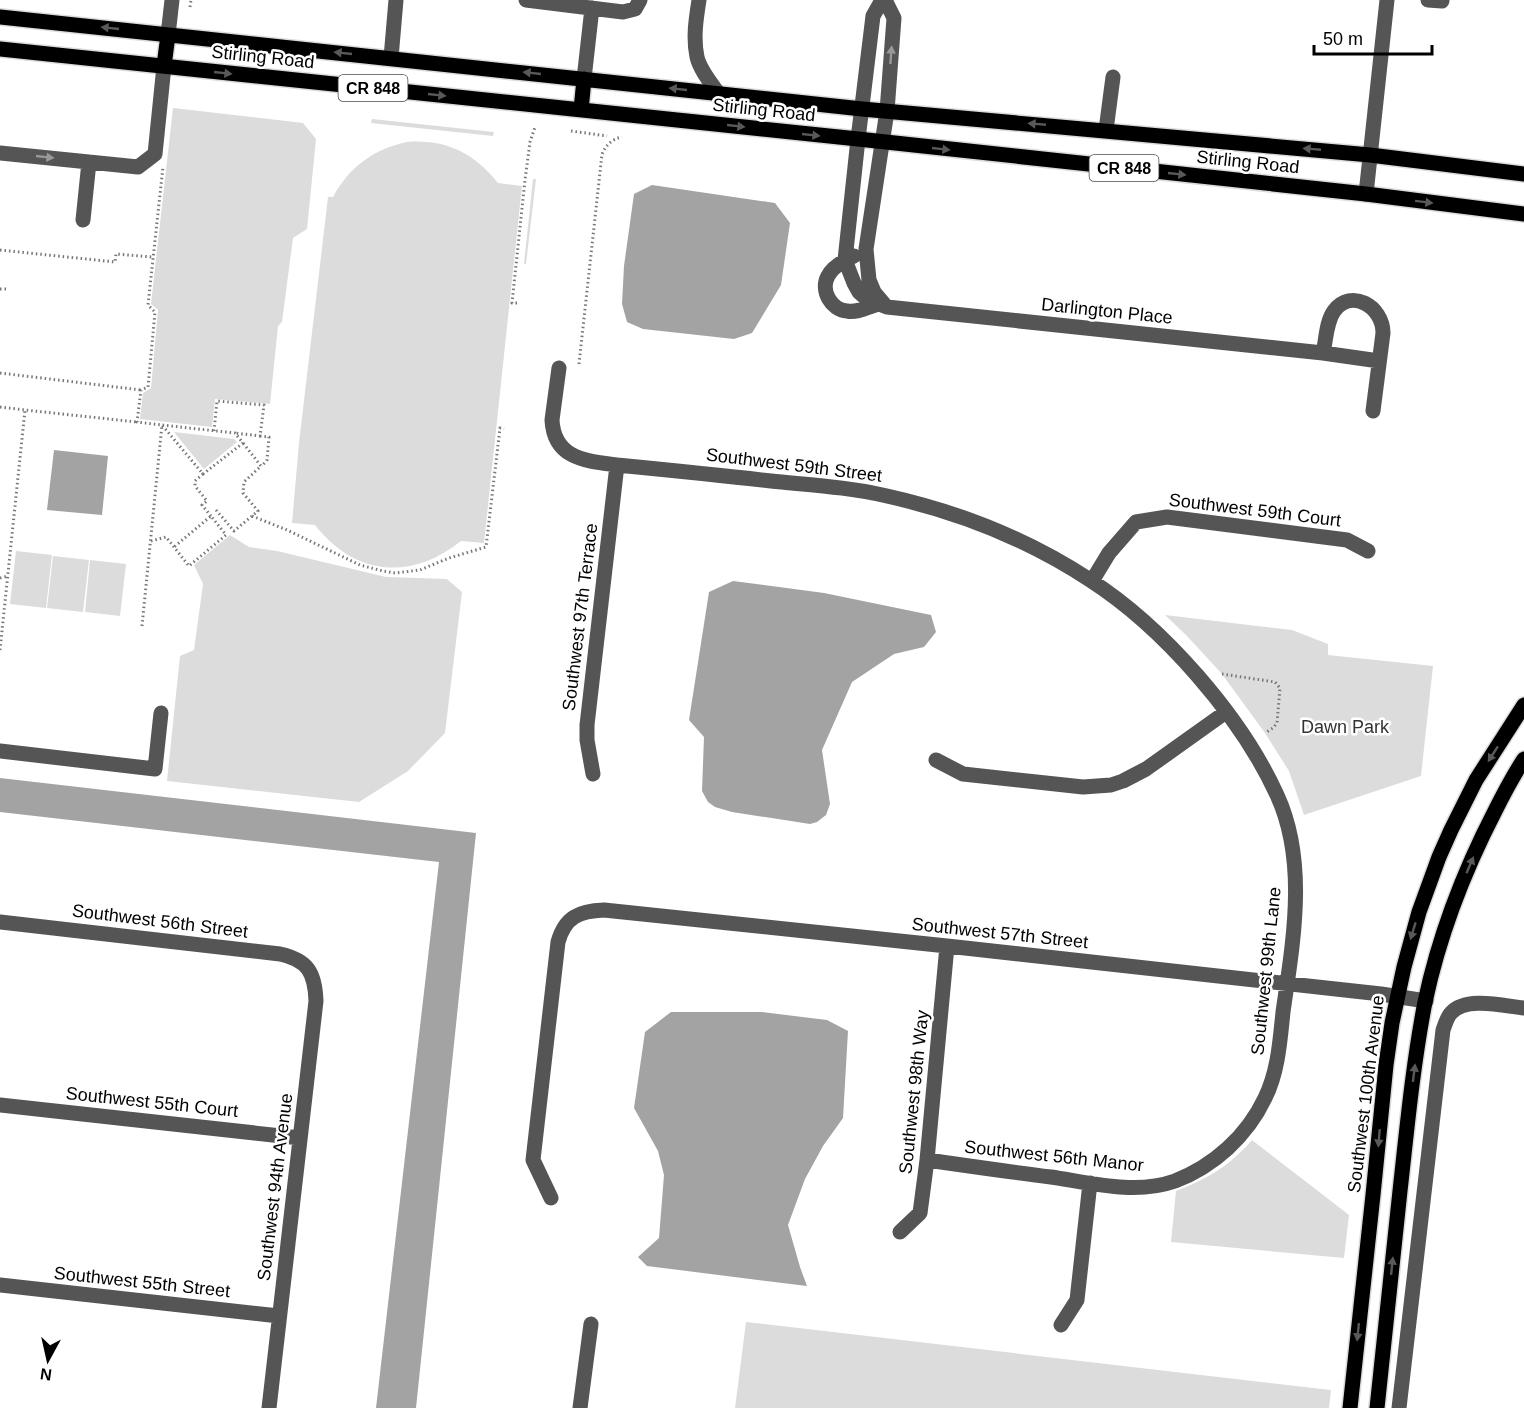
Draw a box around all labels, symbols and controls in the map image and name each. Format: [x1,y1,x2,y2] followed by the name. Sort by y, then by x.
[1314,18,1432,56] scale bar
[100,23,119,33] one-way arrow
[1323,29,1363,49] text: 50 m
[211,42,315,72] street label: Stirling Road
[886,45,896,64] one-way arrow
[333,48,352,58] one-way arrow
[213,68,232,77] one-way arrow
[523,68,542,78] one-way arrow
[338,75,407,101] road number: CR 848
[669,85,688,94] one-way arrow
[428,90,447,100] one-way arrow
[712,95,816,125] street label: Stirling Road
[1028,119,1047,129] one-way arrow
[727,122,746,131] one-way arrow
[802,130,821,139] one-way arrow
[932,144,951,153] one-way arrow
[1302,144,1321,154] one-way arrow
[1196,147,1300,177] street label: Stirling Road
[35,152,54,162] one-way arrow
[1090,155,1158,181] road number: CR 848
[1167,169,1186,179] one-way arrow
[1414,197,1433,206] one-way arrow
[1040,294,1174,328] street label: Darlington Place
[705,444,883,486] street label: Southwest 59th Street
[1168,490,1342,530] street label: Southwest 59th Court
[559,522,601,712] street label: Southwest 97th Terrace
[1301,717,1390,737] park label: Dawn Park
[1487,746,1498,762] one-way arrow
[1465,856,1475,874] one-way arrow
[1247,886,1285,1056] street label: Southwest 99th Lane
[71,900,249,942] street label: Southwest 56th Street
[911,914,1089,952] street label: Southwest 57th Street
[1408,922,1417,940] one-way arrow
[1344,994,1388,1194] street label: Southwest 100th Avenue
[895,1009,933,1175] street label: Southwest 98th Way
[1409,1063,1419,1082] one-way arrow
[65,1083,239,1121] street label: Southwest 55th Court
[254,1092,296,1282] street label: Southwest 94th Avenue
[1374,1128,1384,1147] one-way arrow
[963,1137,1145,1175] street label: Southwest 56th Manor
[1387,1257,1397,1276] one-way arrow
[53,1263,231,1301] street label: Southwest 55th Street
[1354,1322,1363,1341] one-way arrow
[18,1330,78,1390] north arrow
[39,1365,53,1384] text: N

